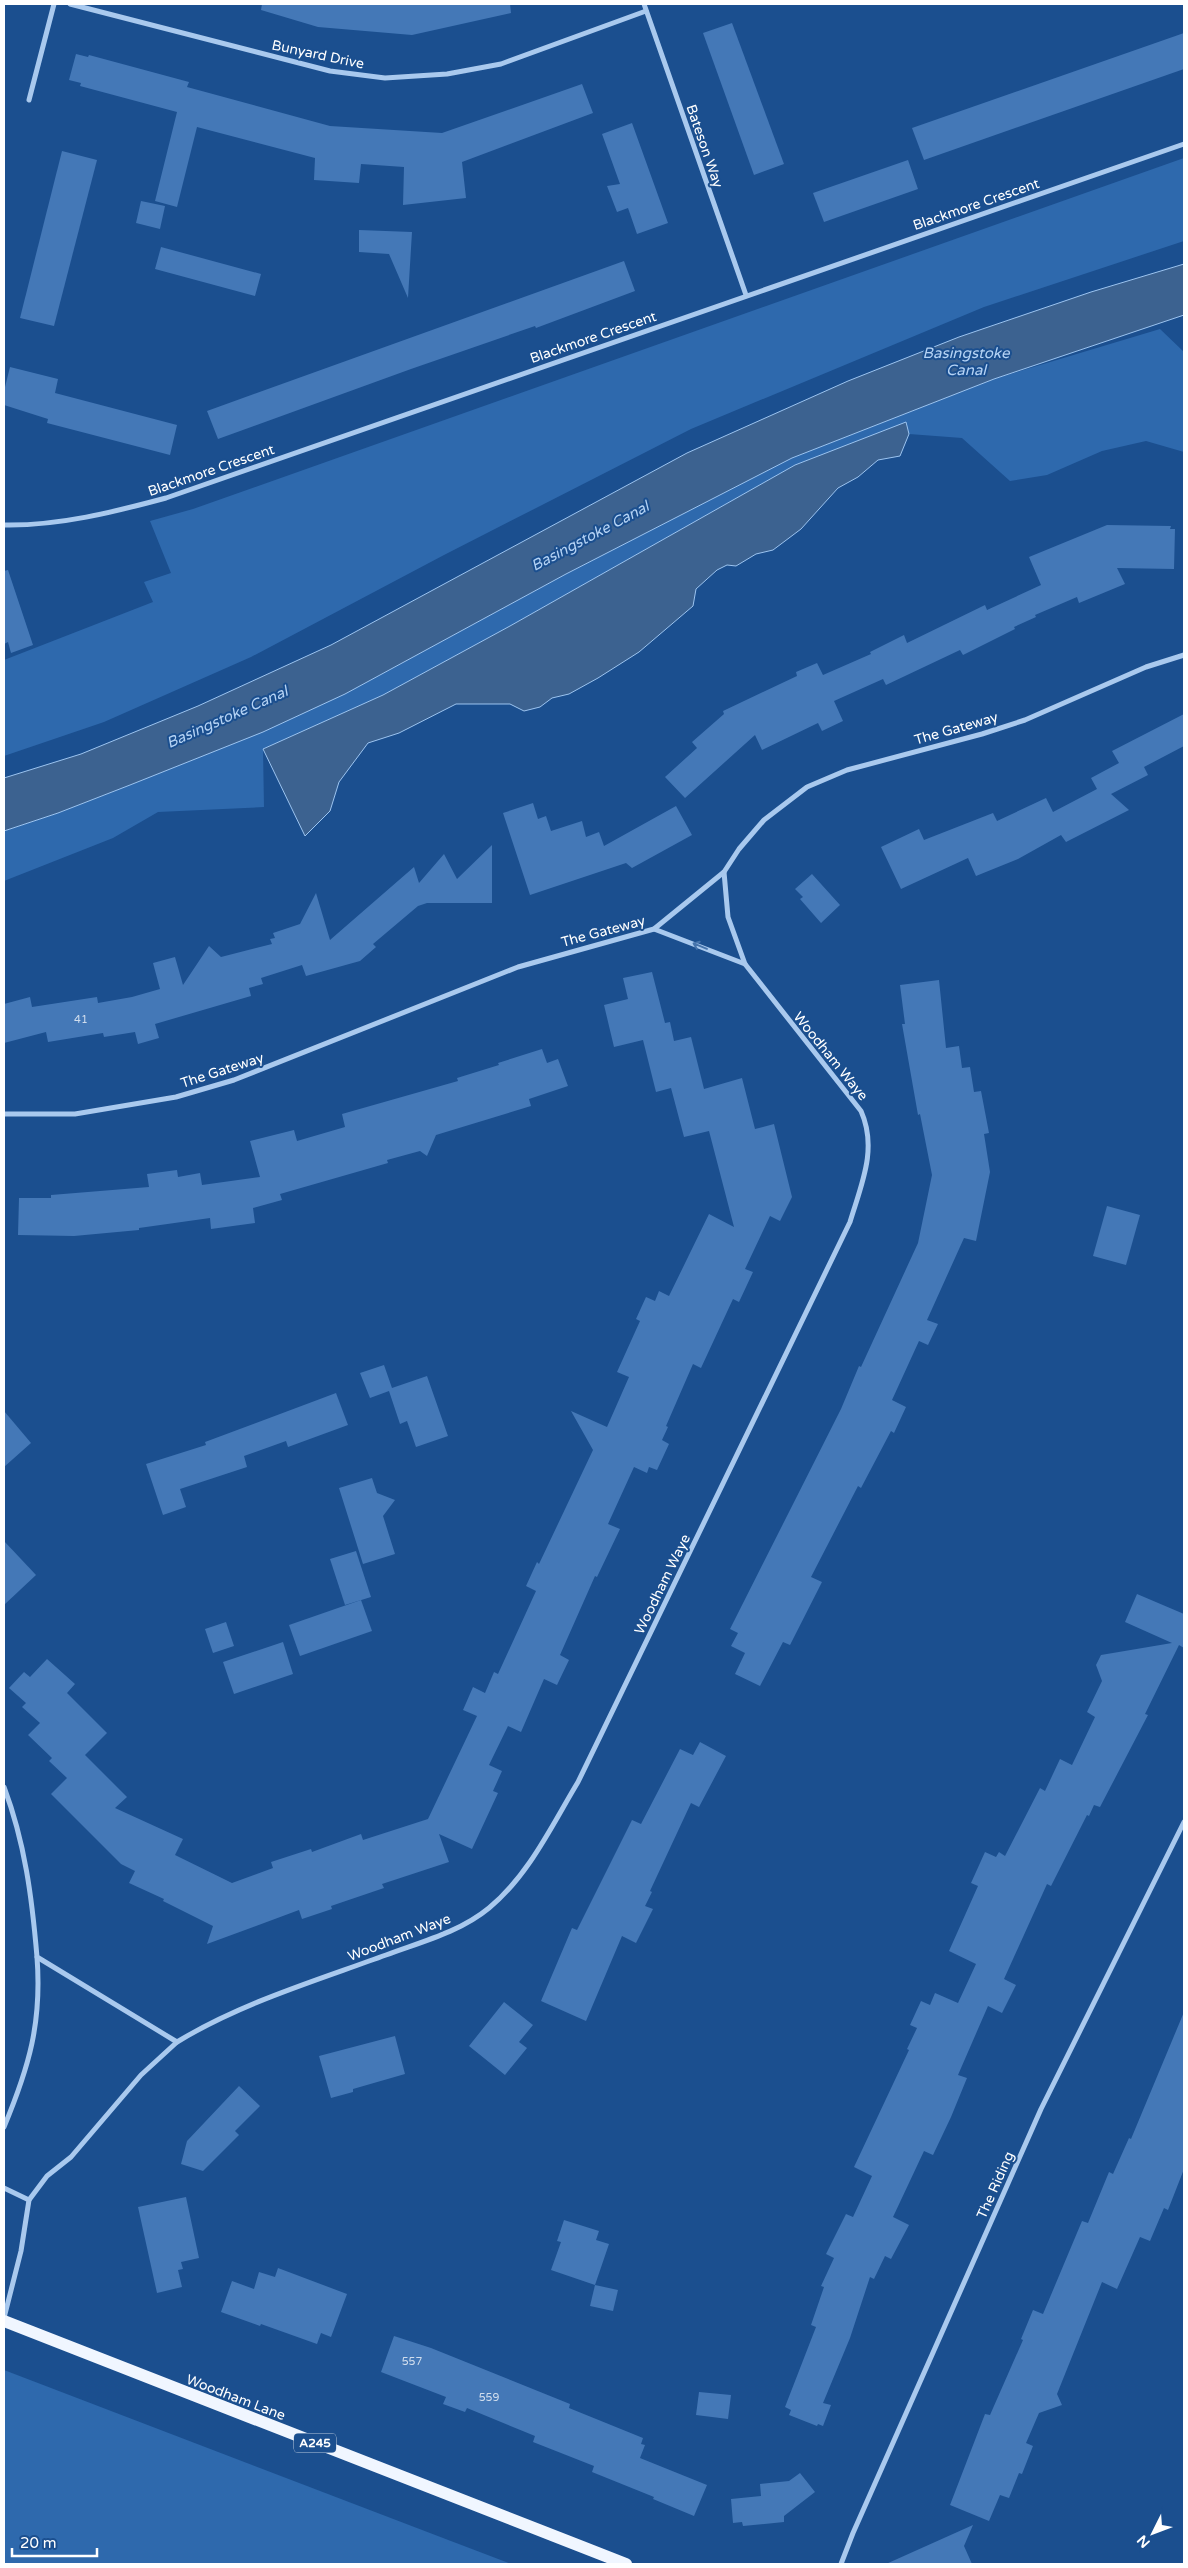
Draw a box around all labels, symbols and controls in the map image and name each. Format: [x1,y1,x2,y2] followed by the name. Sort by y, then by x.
[270,36,366,73] street label: Bunyard Drive
[682,102,727,190] street label: Bateson Way
[911,175,1042,234] street label: Blackmore Crescent
[528,308,659,367] street label: Blackmore Crescent
[923,344,1011,379] water label: Basingstoke Canal
[146,441,277,500] street label: Blackmore Crescent
[528,496,654,575] water label: Basingstoke Canal
[164,681,292,752] water label: Basingstoke Canal
[912,708,1000,749] street label: The Gateway
[559,912,647,951] street label: The Gateway
[693,941,708,950] one-way arrow
[790,1009,872,1104] street label: Woodham Waye
[74,1013,88,1026] house number: 41
[179,1049,266,1092] street label: The Gateway
[631,1531,694,1637] street label: Woodham Waye
[345,1910,453,1965] street label: Woodham Waye
[973,2149,1018,2221] street label: The Riding
[402,2355,422,2368] house number: 557
[184,2371,288,2424] street label: Woodham Lane
[479,2391,499,2404] house number: 559
[294,2434,336,2452] road number: A245
[1128,2508,1178,2558] north arrow
[12,2526,98,2558] scale bar
[1134,2531,1154,2551] text: N
[20,2534,57,2552] text: 20 m

